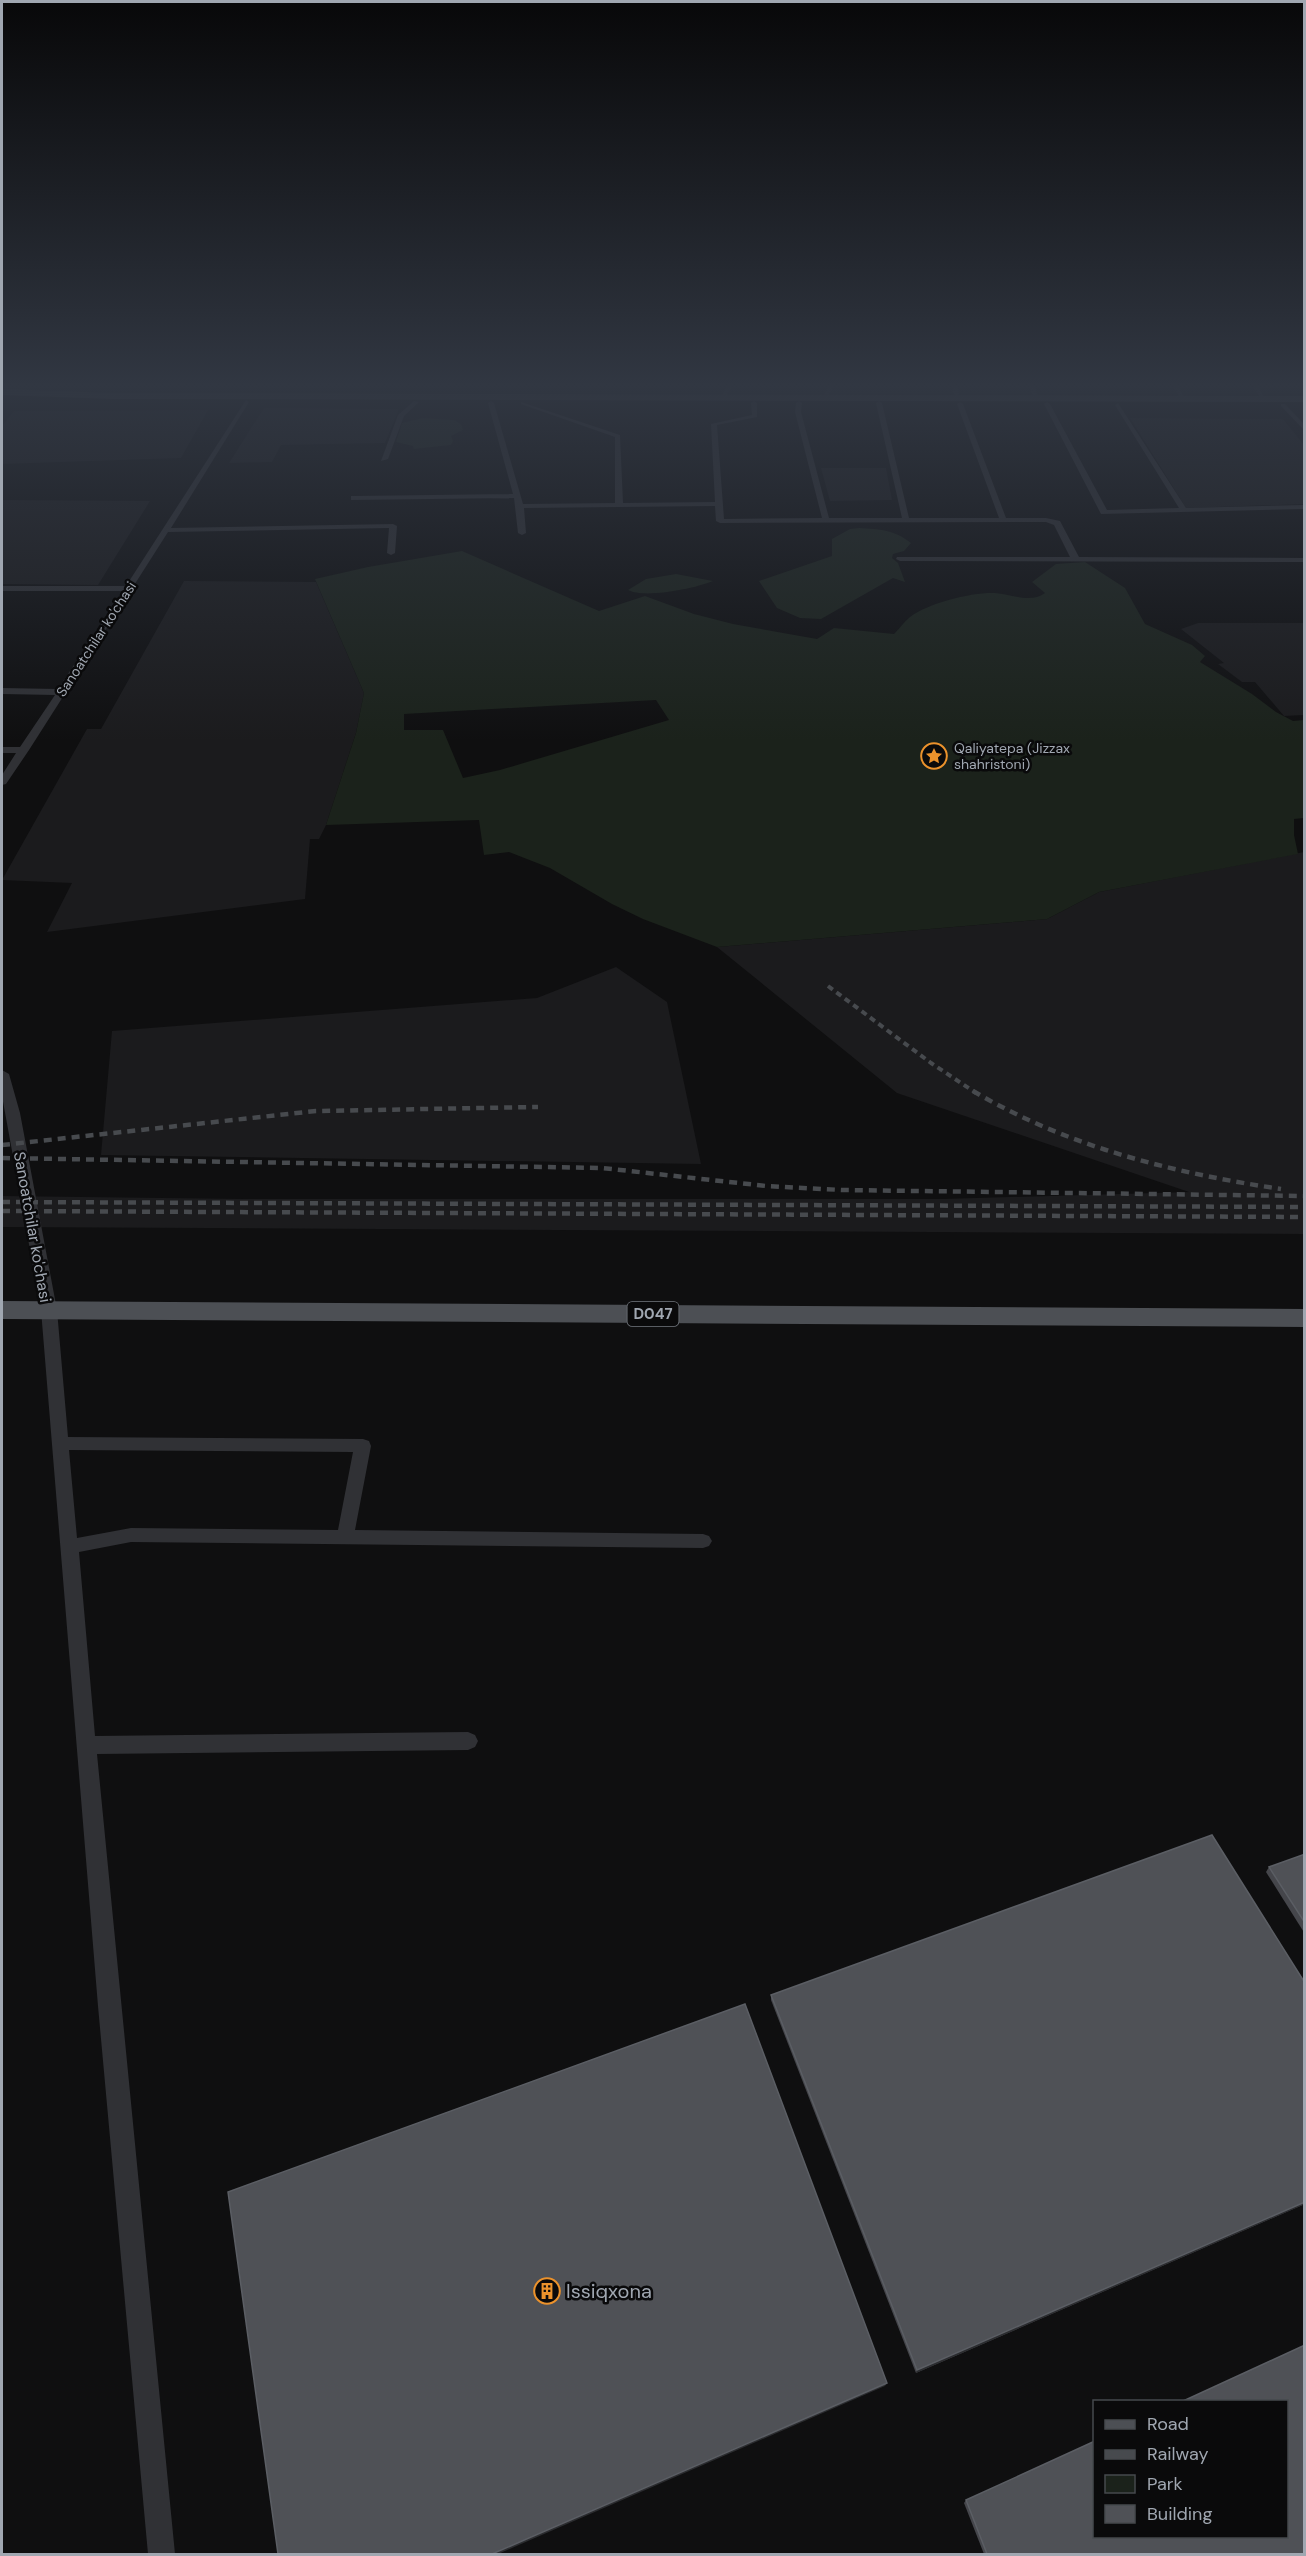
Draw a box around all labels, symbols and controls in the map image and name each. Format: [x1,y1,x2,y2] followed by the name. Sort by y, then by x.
[52,578,140,700] street label: Sanoatchilar ko'chasi
[954,739,1070,773] place label: Qaliyatepa (Jizzax shahristoni)
[919,741,949,771] place icon: Qaliyatepa (Jizzax shahristoni)
[9,1150,56,1304] street label: Sanoatchilar ko'chasi
[628,1302,678,1326] road number: D047
[532,2276,562,2306] building icon: Issiqxona
[566,2278,652,2304] place label: Issiqxona
[1093,2400,1288,2538] legend
[1147,2412,1189,2436] text: Road
[1147,2442,1209,2466] text: Railway
[1147,2472,1183,2496] text: Park
[1147,2502,1212,2526] text: Building

